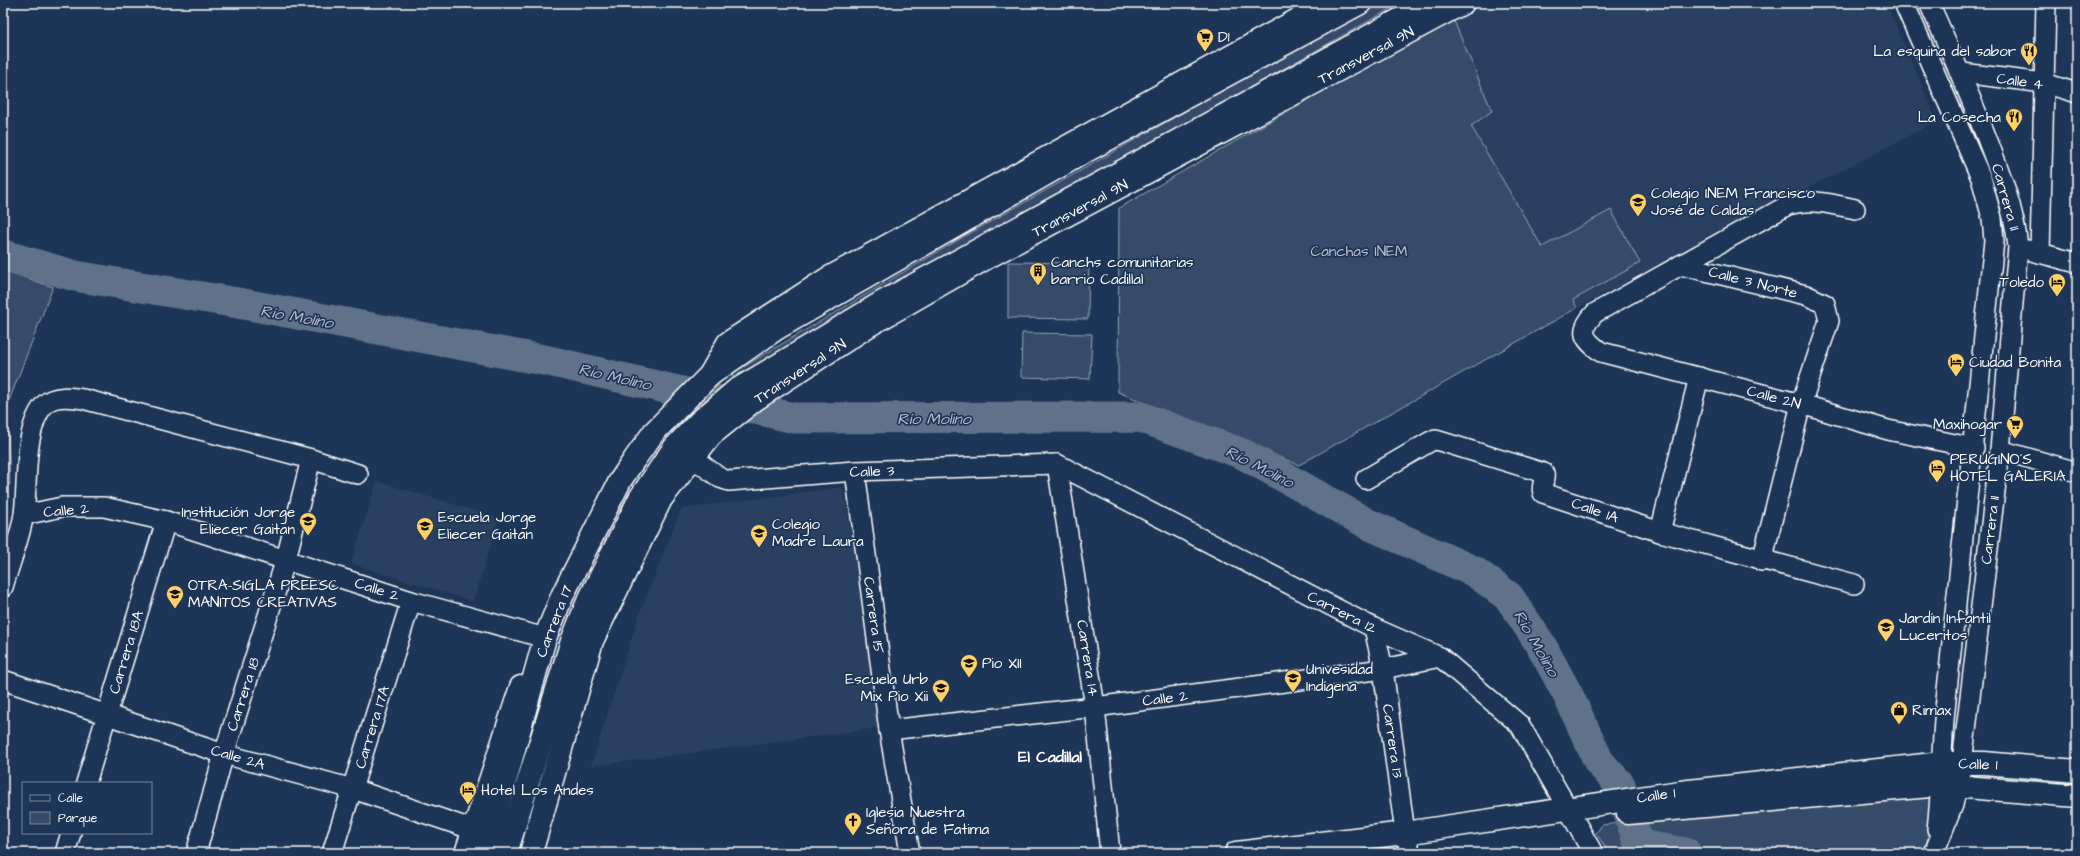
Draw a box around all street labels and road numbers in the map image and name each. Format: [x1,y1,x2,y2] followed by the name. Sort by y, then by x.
[1315,21,1418,90] street label: Transversal 9N
[1995,68,2045,95] street label: Calle 4
[1986,161,2025,233] street label: Carrera 11
[1029,174,1132,243] street label: Transversal 9N
[1706,261,1800,304] street label: Calle 3 Norte
[750,334,850,409] street label: Transversal 9N
[1745,380,1803,415] street label: Calle 2N
[849,460,895,483] street label: Calle 3
[1568,493,1622,528] street label: Calle 1A
[1976,495,2005,565] street label: Carrera 11
[42,498,90,523] street label: Calle 2
[352,572,402,607] street label: Calle 2
[858,575,889,655] street label: Carrera 15
[531,582,578,660] street label: Carrera 17
[1303,586,1380,639] street label: Carrera 12
[104,608,149,696] street label: Carrera 18A
[1071,618,1104,698] street label: Carrera 14
[222,654,265,734] street label: Carrera 18
[350,683,395,771] street label: Carrera 17A
[1141,685,1189,712] street label: Calle 2
[1377,703,1408,780] street label: Carrera 13
[208,740,268,775] street label: Calle 2A
[1958,753,1998,776] street label: Calle 1
[1635,782,1677,809] street label: Calle 1

